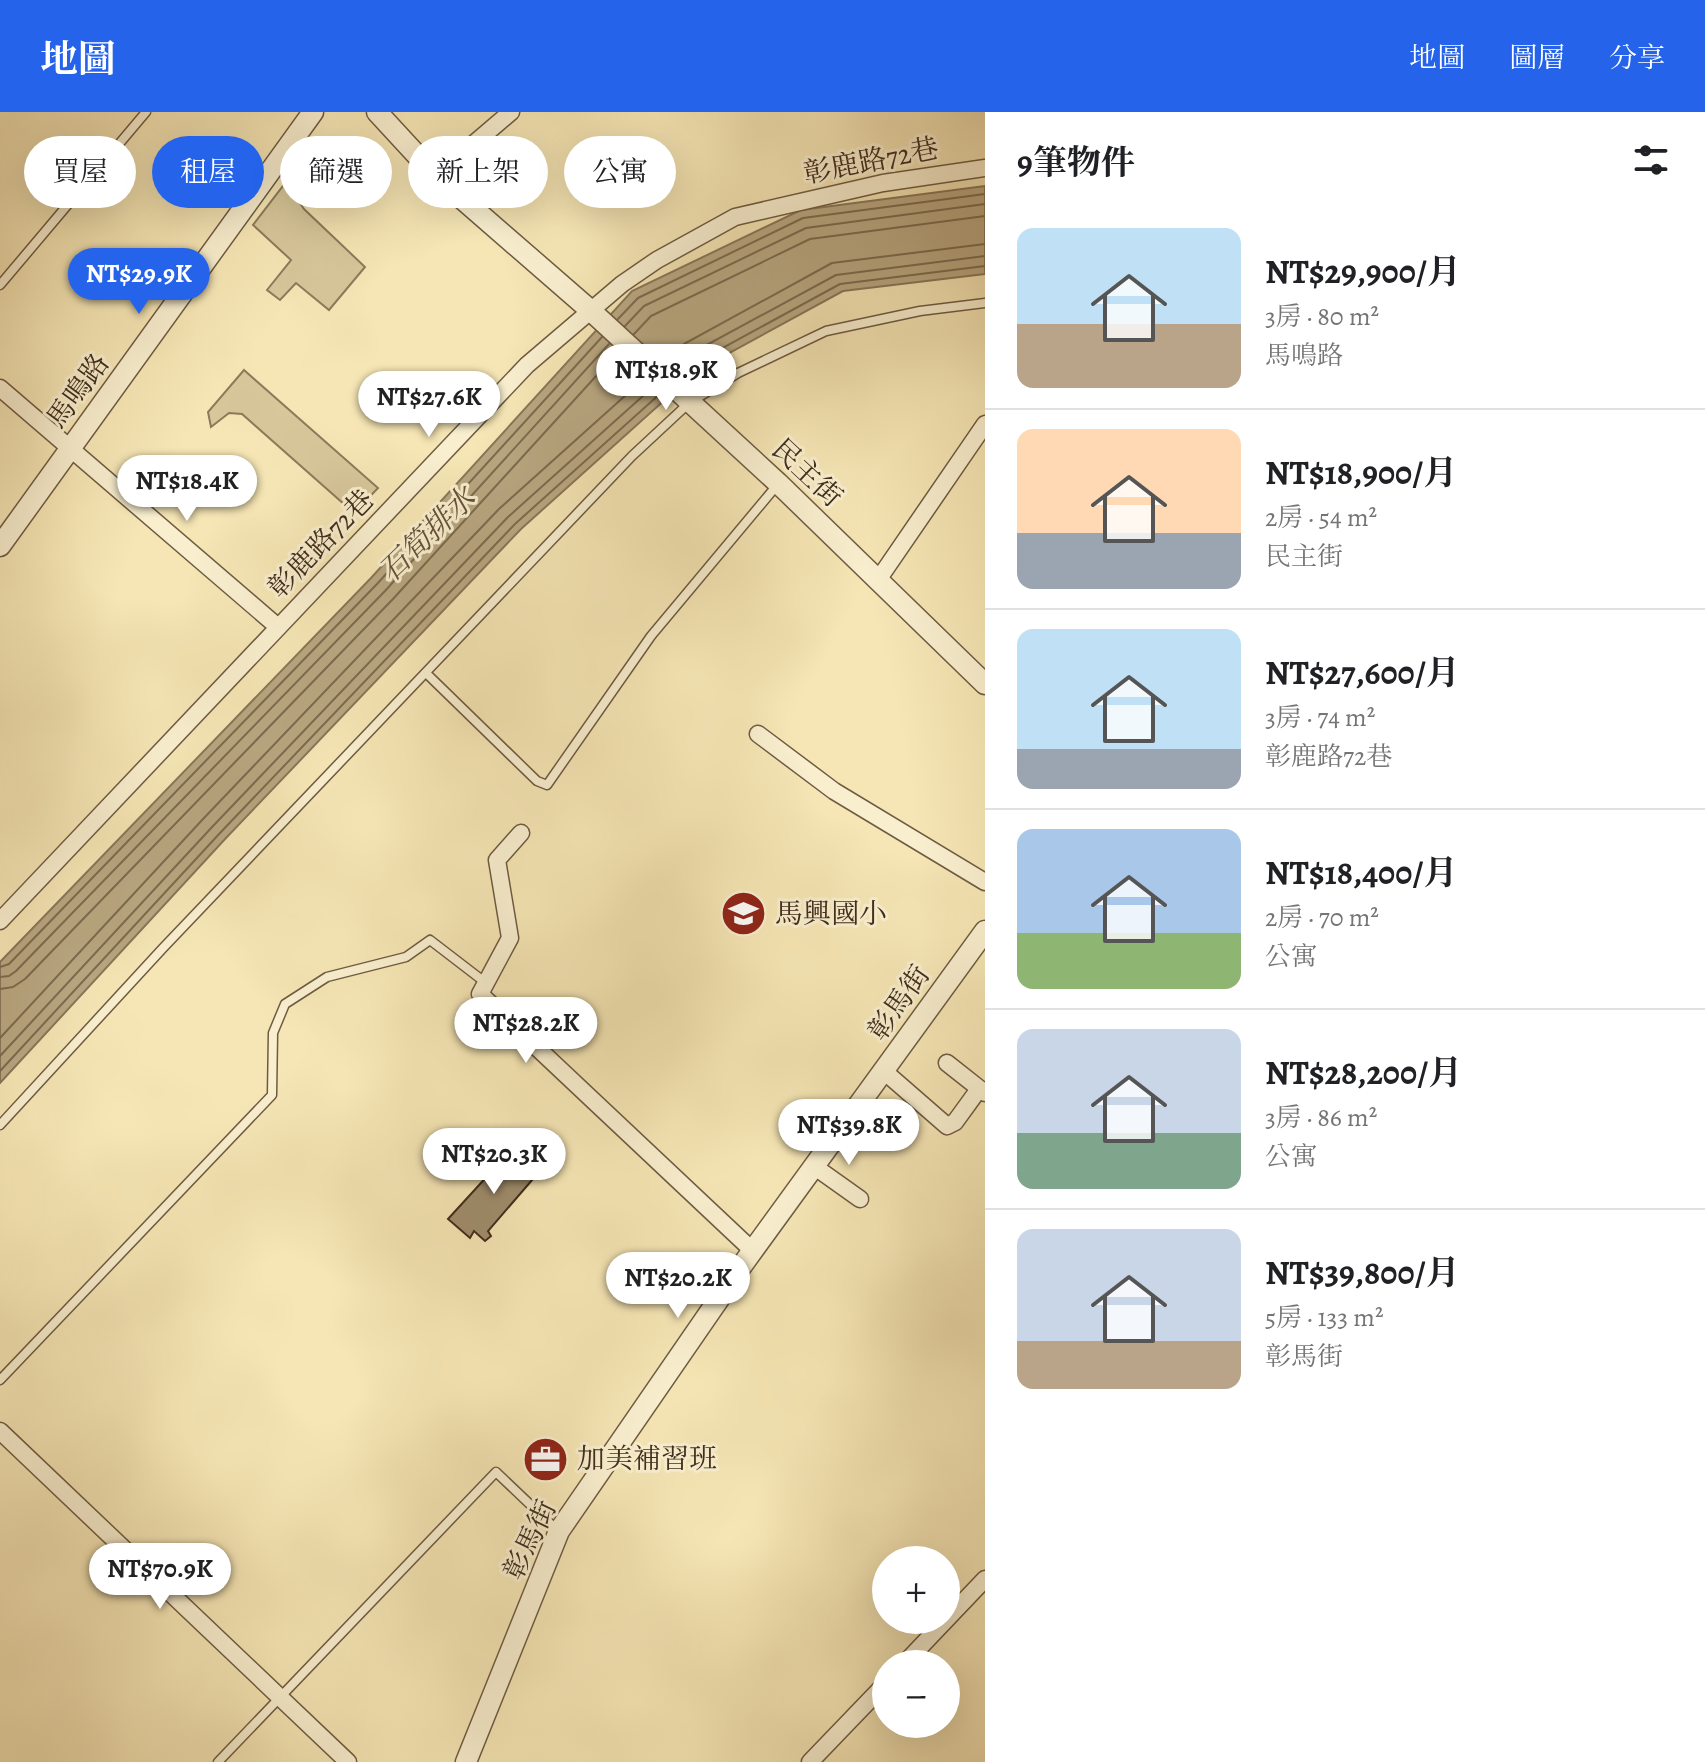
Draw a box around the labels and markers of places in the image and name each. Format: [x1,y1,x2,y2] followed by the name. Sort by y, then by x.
[56,248,222,316] pin: NT$29.9K
[583,344,749,412] pin: NT$18.9K
[346,371,512,439] pin: NT$27.6K
[104,455,270,523] pin: NT$18.4K
[720,890,768,938] school or university icon: 馬興國小
[775,895,887,933] place label: 馬興國小
[443,997,609,1065] pin: NT$28.2K
[766,1099,932,1167] pin: NT$39.8K
[411,1128,577,1196] pin: NT$20.3K
[595,1252,761,1320] pin: NT$20.2K
[522,1435,570,1483] office icon: 加美補習班
[577,1440,717,1478] place label: 加美補習班
[77,1543,243,1611] pin: NT$70.9K

